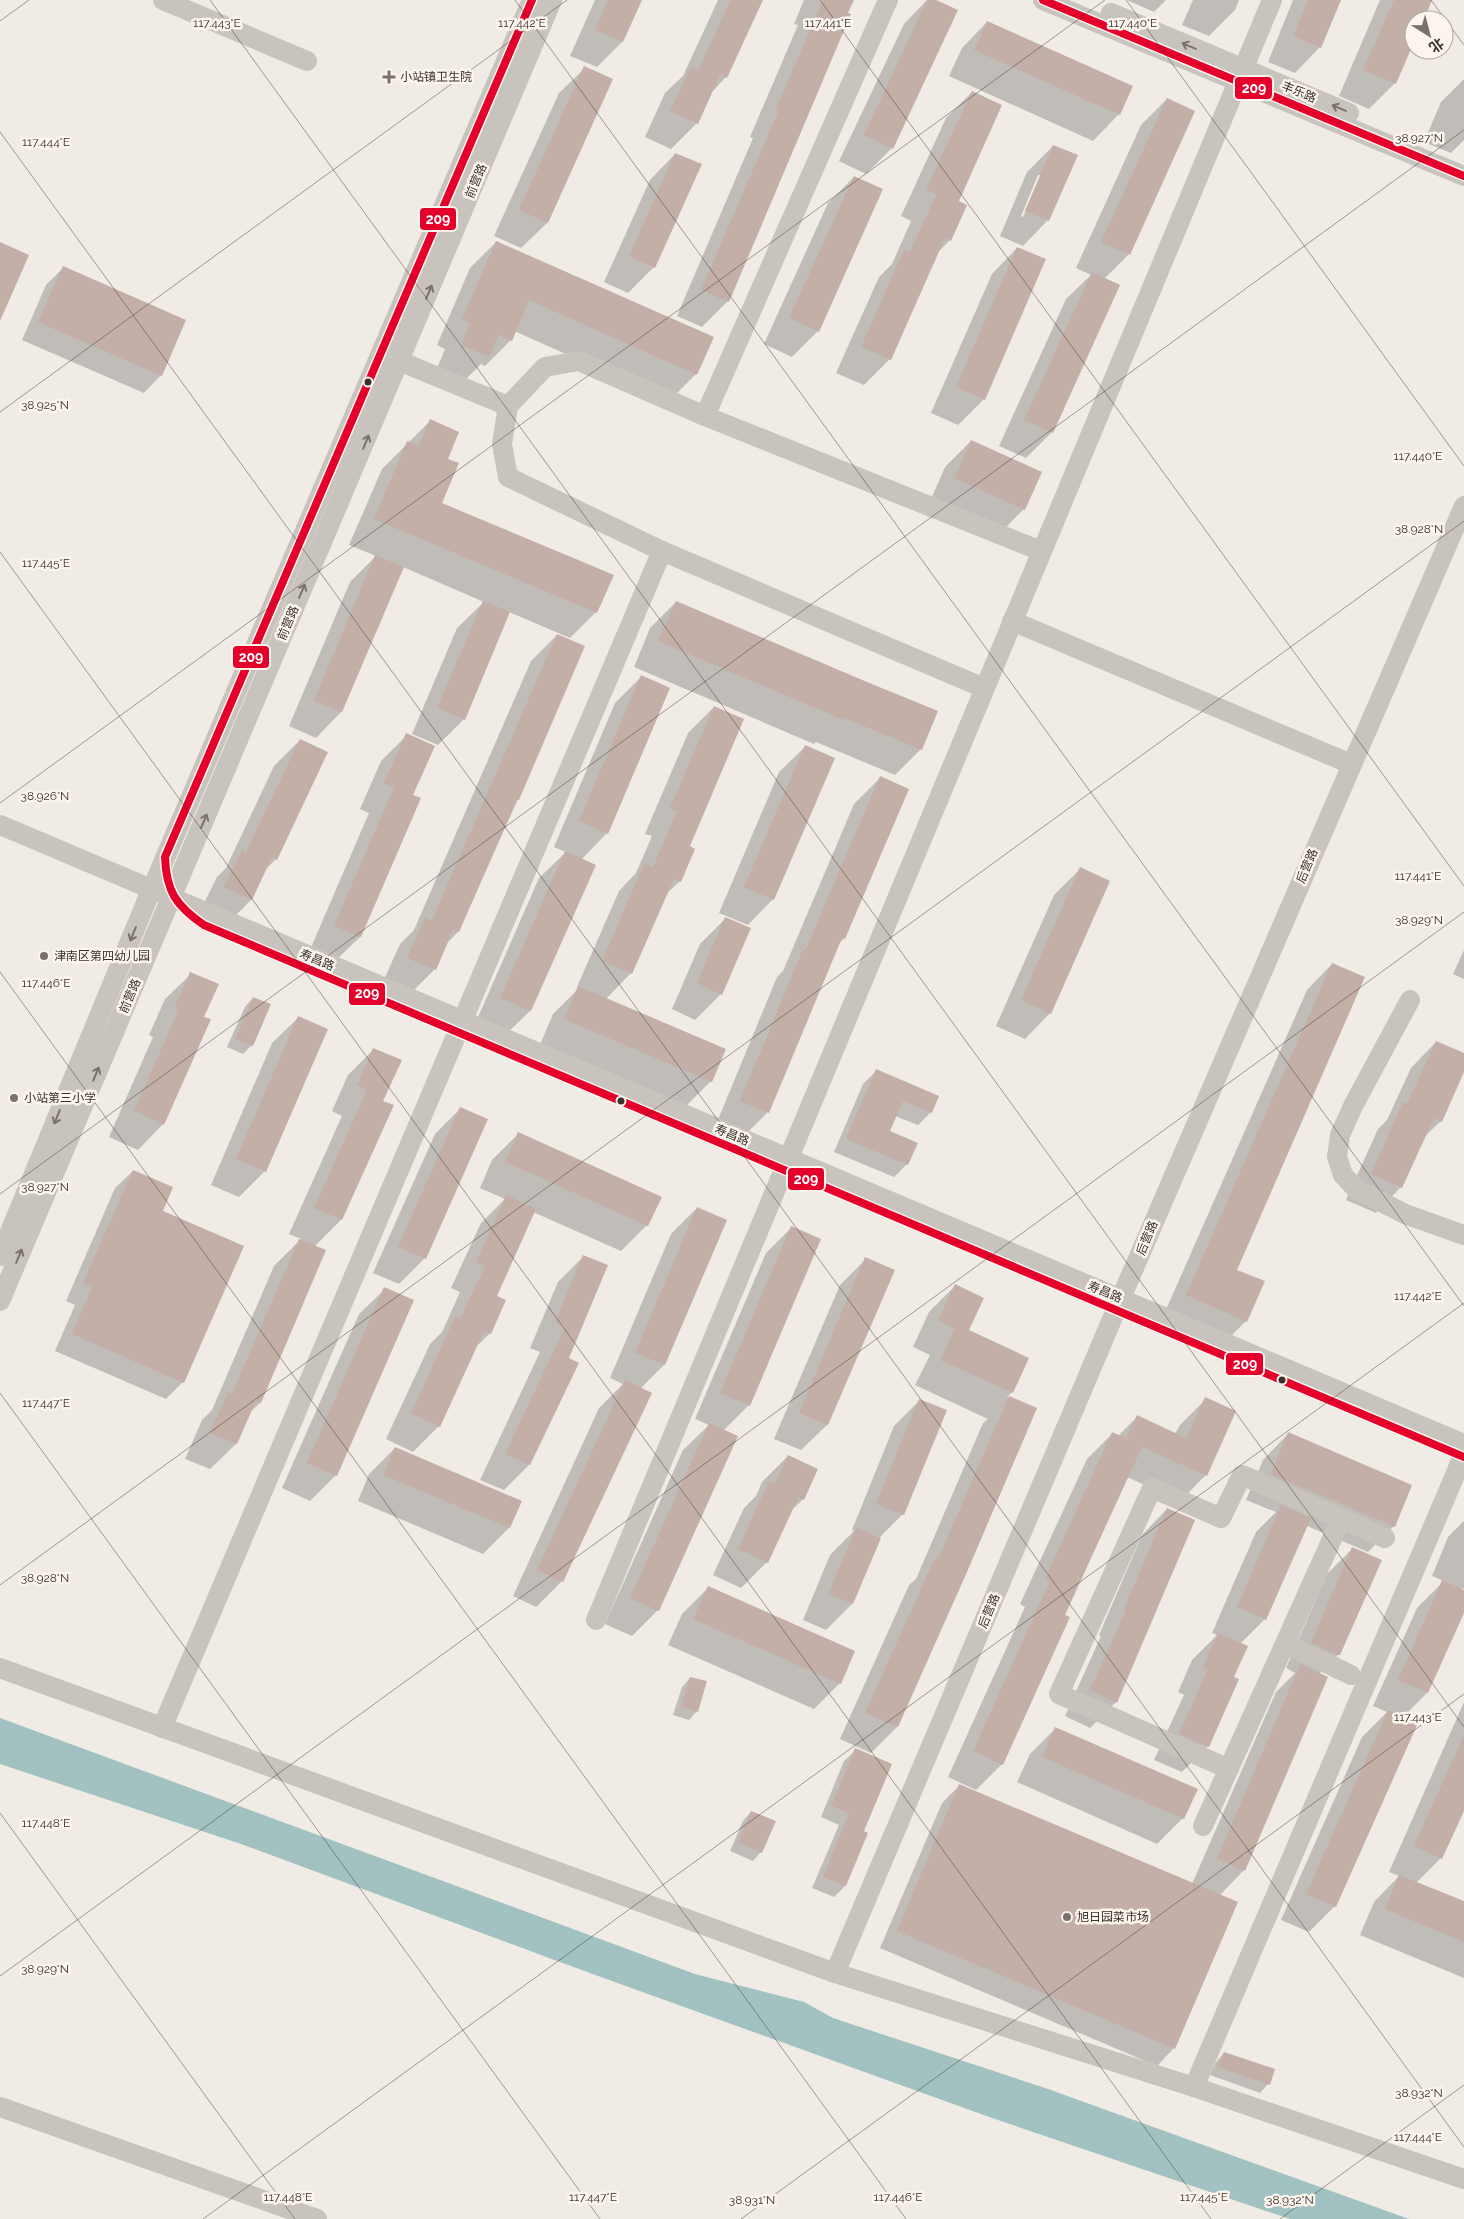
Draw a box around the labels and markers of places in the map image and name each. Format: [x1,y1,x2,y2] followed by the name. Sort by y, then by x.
[382,70,396,84] marker: 小站镇卫生院
[400,70,472,84] place label: 小站镇卫生院
[363,377,373,387] unlabelled marker
[54,949,150,963] place label: 津南区第四幼儿园
[38,950,50,962] marker: 津南区第四幼儿园
[24,1091,96,1105] place label: 小站第三小学
[8,1092,20,1104] marker: 小站第三小学
[616,1096,626,1106] unlabelled marker
[1277,1375,1287,1385] unlabelled marker
[1077,1910,1149,1924] place label: 旭日园菜市场
[1061,1911,1073,1923] marker: 旭日园菜市场

